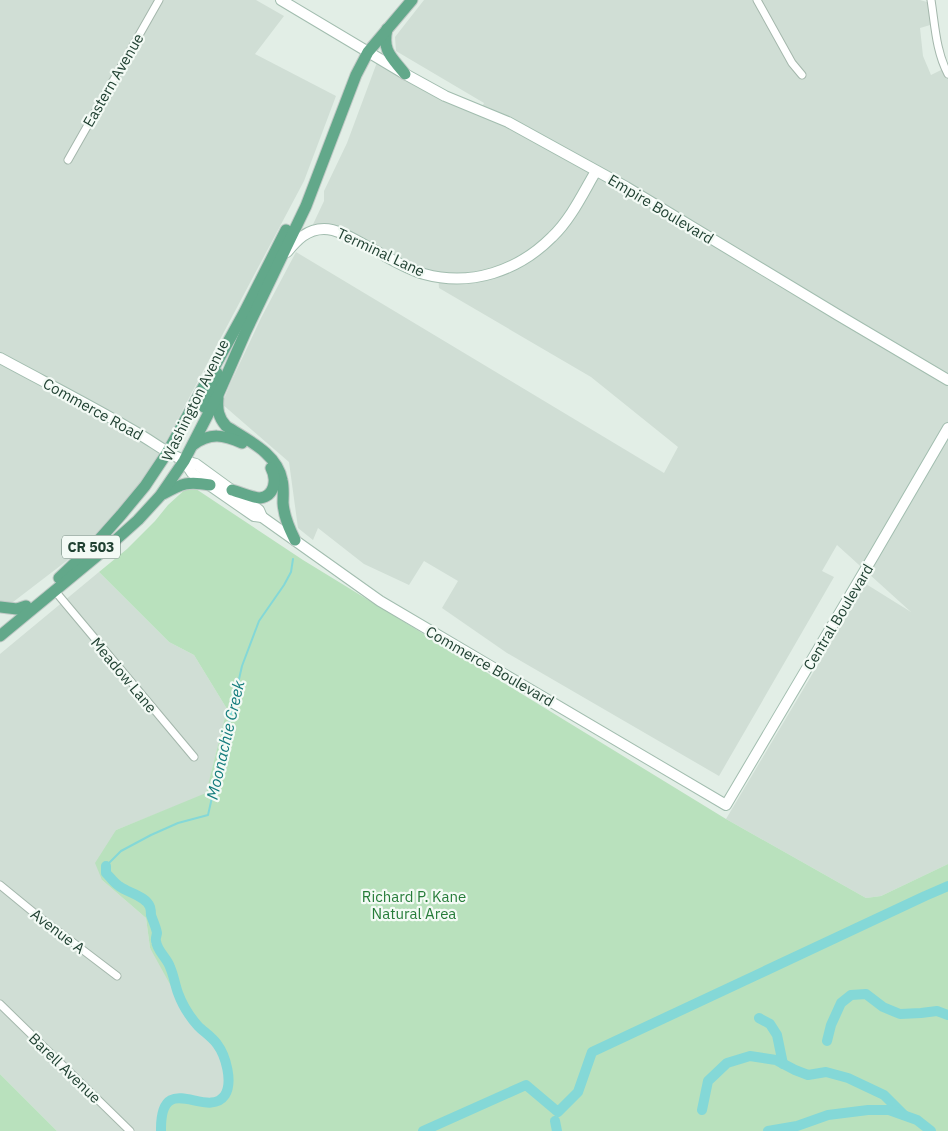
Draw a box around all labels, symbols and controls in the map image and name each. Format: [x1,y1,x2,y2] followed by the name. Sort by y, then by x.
[79,30,147,130] street label: Eastern Avenue
[605,170,717,248] street label: Empire Boulevard
[334,223,428,281] street label: Terminal Lane
[157,336,233,464] street label: Washington Avenue
[40,374,146,444] street label: Commerce Road
[62,536,120,558] road number: CR 503
[799,560,877,674] street label: Central Boulevard
[422,621,558,711] street label: Commerce Boulevard
[87,633,161,717] street label: Meadow Lane
[202,678,249,801] water label: Moonachie Creek
[362,887,466,923] park label: Richard P. Kane Natural Area
[27,904,89,958] street label: Avenue A
[25,1029,105,1107] street label: Barell Avenue

